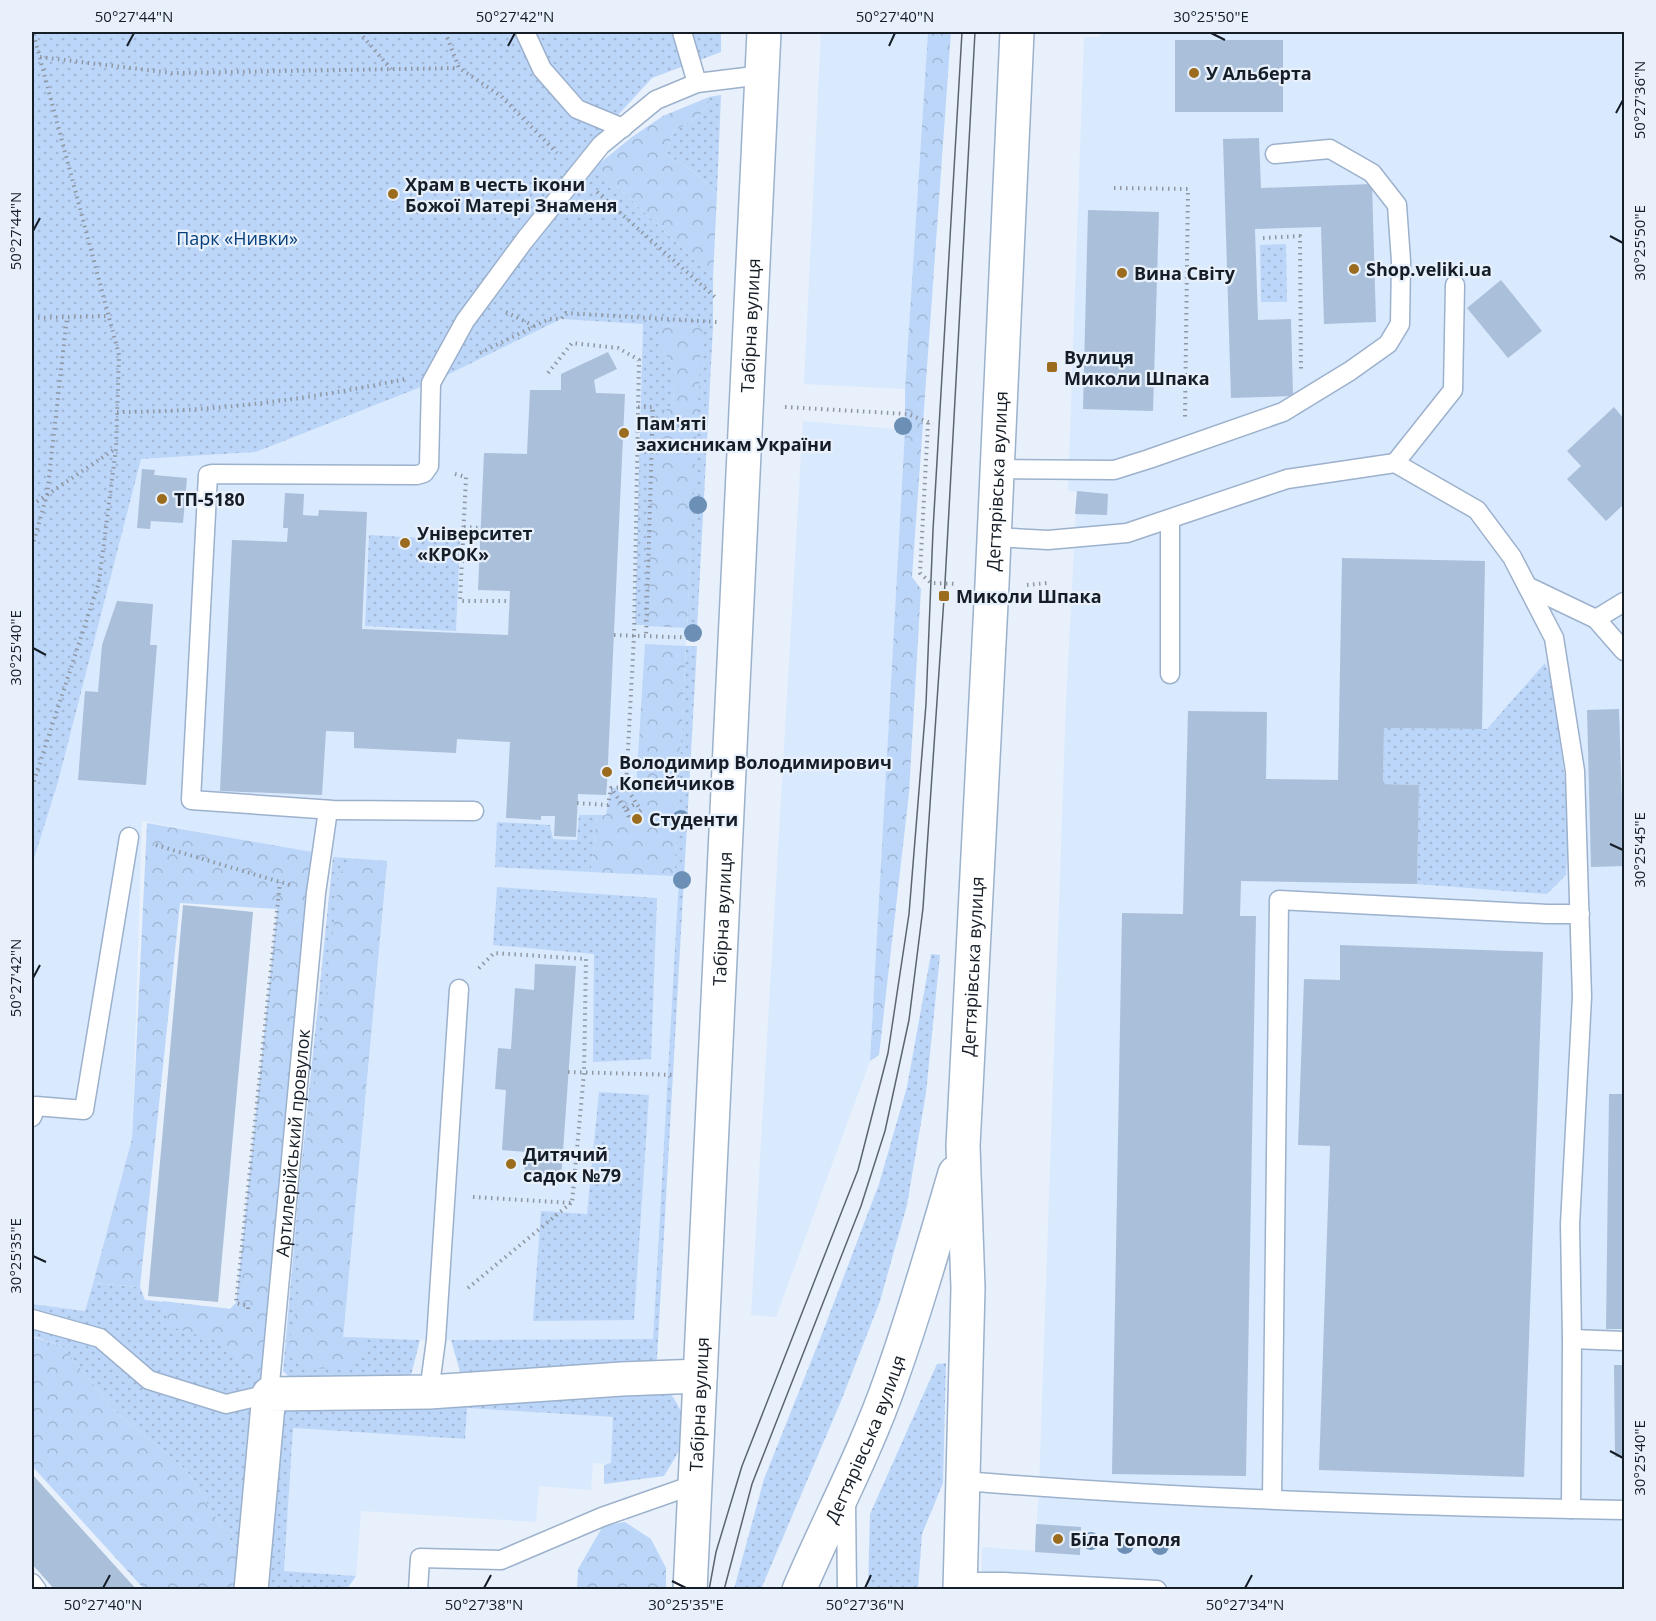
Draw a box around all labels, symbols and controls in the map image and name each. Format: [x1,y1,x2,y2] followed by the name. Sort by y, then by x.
[95,6,173,26] text: 50°27'44"N
[476,6,554,26] text: 50°27'42"N
[856,6,934,26] text: 50°27'40"N
[1173,6,1249,26] text: 30°25'50"E
[1206,61,1312,85] place label: У Альберта
[1629,61,1649,139] text: 50°27'36"N
[1187,66,1201,80] marker: У Альберта
[405,172,618,217] place label: Храм в честь ікони Божої Матері Знаменя
[386,187,400,201] marker: Храм в честь ікони Божої Матері Знаменя
[5,192,25,270] text: 50°27'44"N
[1629,205,1649,281] text: 30°25'50"E
[176,226,298,250] park label: Парк «Нивки»
[1366,257,1492,281] place label: Shop.veliki.ua
[735,258,765,393] street label: Табірна вулиця
[1134,261,1236,285] place label: Вина Світу
[1347,262,1361,276] marker: Shop.veliki.ua
[1115,266,1129,280] marker: Вина Світу
[1064,345,1210,390] place label: Вулиця Миколи Шпака
[1045,360,1059,374] marker: Вулиця Миколи Шпака
[981,390,1013,572] street label: Дегтярівська вулиця
[636,411,832,456] place label: Пам'яті захисникам України
[617,426,631,440] marker: Пам'яті захисникам України
[174,487,245,511] place label: ТП-5180
[155,492,169,506] marker: ТП-5180
[417,521,533,566] place label: Університет «КРОК»
[398,536,412,550] marker: Університет «КРОК»
[956,584,1102,608] place label: Миколи Шпака
[937,589,951,603] marker: Миколи Шпака
[5,610,25,686] text: 30°25'40"E
[619,750,892,795] place label: Володимир Володимирович Копєйчиков
[600,765,614,779] marker: Володимир Володимирович Копєйчиков
[649,807,738,831] place label: Студенти
[630,812,644,826] marker: Студенти
[1629,812,1649,888] text: 30°25'45"E
[707,851,737,987] street label: Табірна вулиця
[956,876,989,1057] street label: Дегтярівська вулиця
[5,939,25,1017] text: 50°27'42"N
[270,1027,315,1258] street label: Артилерійський провулок
[523,1142,621,1187] place label: Дитячий садок №79
[504,1157,518,1171] marker: Дитячий садок №79
[5,1218,25,1294] text: 30°25'35"E
[684,1336,714,1472] street label: Табірна вулиця
[819,1352,911,1527] street label: Дегтярівська вулиця
[1629,1420,1649,1496] text: 30°25'40"E
[1070,1527,1181,1551] place label: Біла Тополя
[1051,1532,1065,1546] marker: Біла Тополя
[64,1594,142,1614] text: 50°27'40"N
[445,1594,523,1614] text: 50°27'38"N
[648,1594,724,1614] text: 30°25'35"E
[826,1594,904,1614] text: 50°27'36"N
[1206,1594,1284,1614] text: 50°27'34"N

